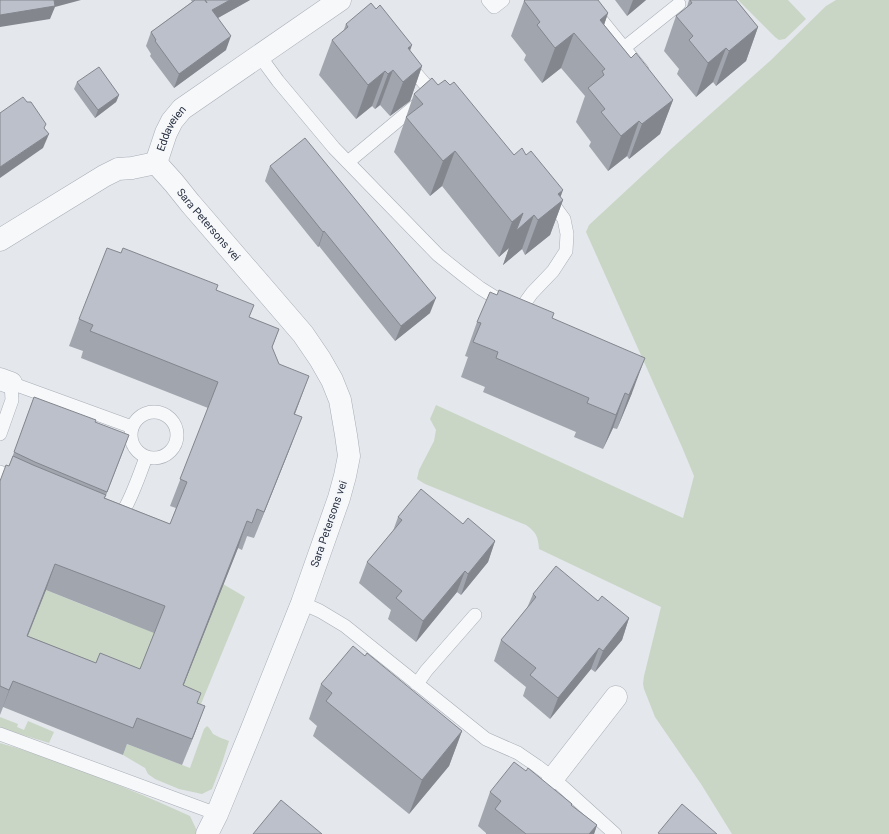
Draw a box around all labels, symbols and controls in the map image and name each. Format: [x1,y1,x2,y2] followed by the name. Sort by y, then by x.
[154,103,189,153] street label: Eddaveien
[174,186,243,263] street label: Sara Petersons vei
[308,479,350,569] street label: Sara Petersons vei

